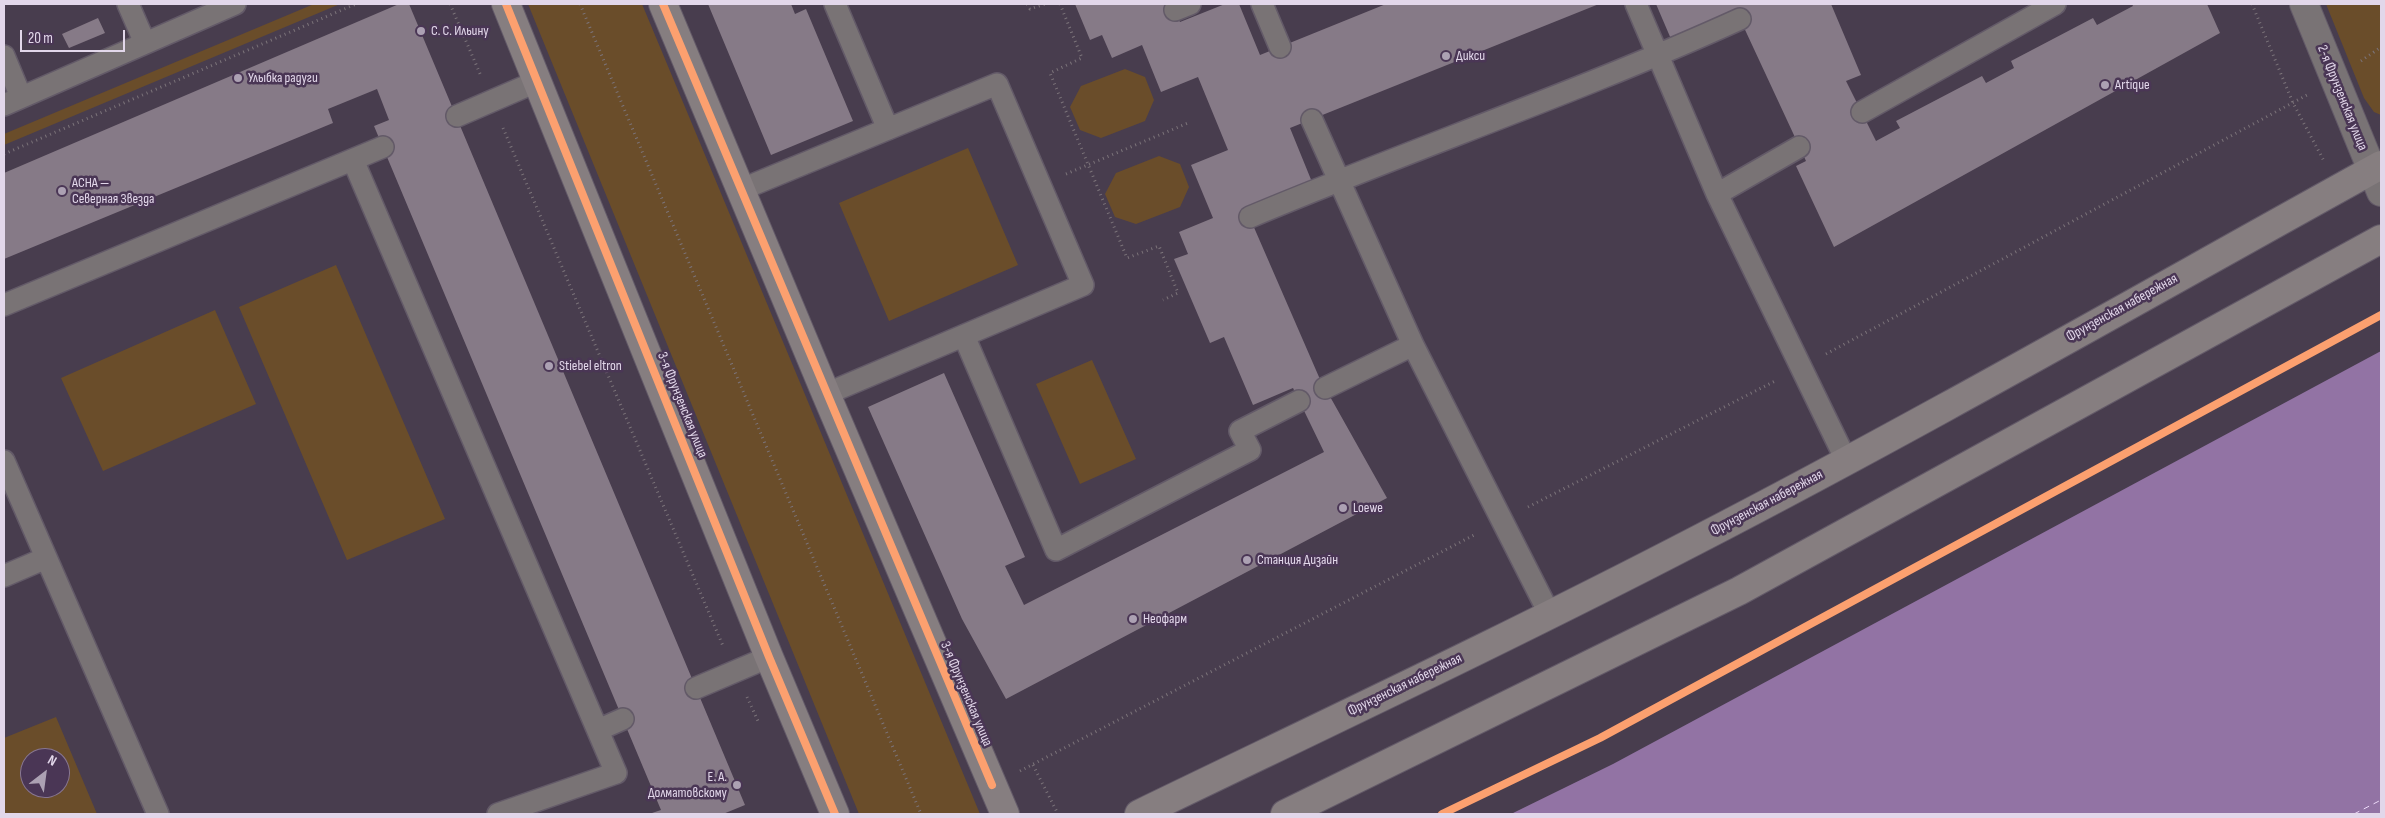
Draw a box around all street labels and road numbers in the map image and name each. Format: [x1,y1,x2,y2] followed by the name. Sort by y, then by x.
[2313,43,2371,153] street label: 2-я Фрунзенская улица
[2063,270,2181,346] street label: Фрунзенская набережная
[653,350,711,460] street label: 3-я Фрунзенская улица
[1708,466,1826,540] street label: Фрунзенская набережная
[936,639,996,749] street label: 3-я Фрунзенская улица
[1345,650,1465,720] street label: Фрунзенская набережная

